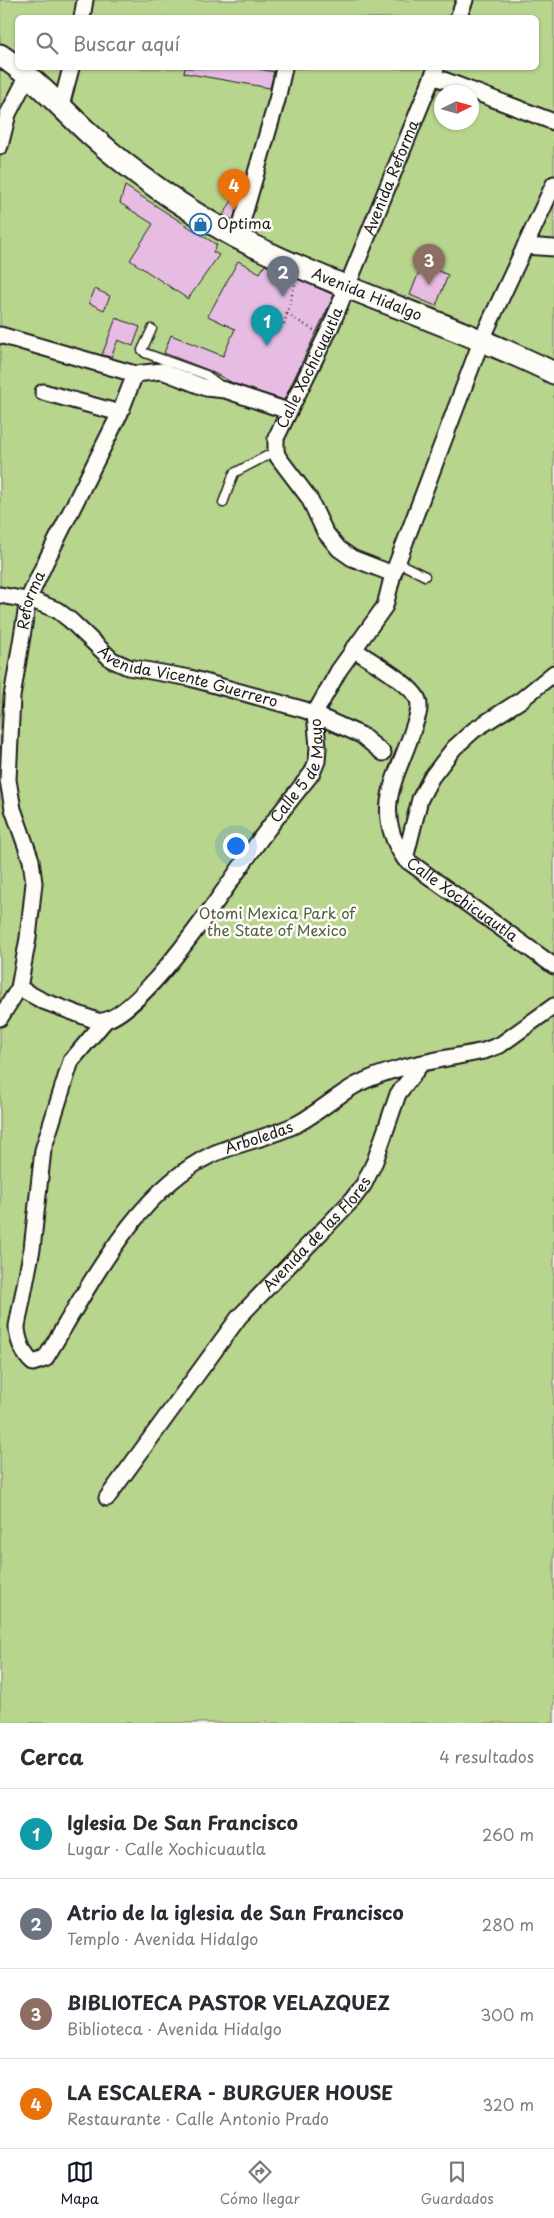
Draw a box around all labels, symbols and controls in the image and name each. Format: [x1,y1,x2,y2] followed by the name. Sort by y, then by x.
[15,15,539,70] search box
[33,29,61,57] icon: search
[73,29,180,57] text: Buscar aquí
[434,85,479,130] north arrow
[356,115,424,238] street label: Avenida Reforma
[218,169,250,210] pin: 4
[217,211,272,234] place label: Optima
[189,212,213,236] shop icon: Optima
[413,244,445,285] pin: 3
[267,256,299,297] pin: 2
[309,261,426,326] street label: Avenida Hidalgo
[269,303,348,432] street label: Calle Xochicuautla
[251,305,283,346] pin: 1
[10,566,50,631] street label: Reforma
[93,639,281,712] street label: Avenida Vicente Guerrero
[264,718,328,827] street label: Calle 5 de Mayo
[223,833,249,859] your location
[402,851,524,947] street label: Calle Xochicuautla
[199,901,356,941] park label: Otomi Mexica Park of the State of Mexico
[221,1114,297,1159] street label: Arboledas
[257,1172,376,1296] street label: Avenida de las Flores
[20,1740,84,1772] text: Cerca
[439,1744,534,1768] text: 4 resultados
[67,1808,298,1836] text: Iglesia De San Francisco
[32,1822,40,1846] text: 1
[482,1822,534,1846] text: 260 m
[67,1836,266,1860] text: Lugar · Calle Xochicuautla
[67,1898,404,1926] text: Atrio de la iglesia de San Francisco
[30,1912,42,1936] text: 2
[482,1912,534,1936] text: 280 m
[67,1926,258,1950] text: Templo · Avenida Hidalgo
[67,1988,390,2016] text: BIBLIOTECA PASTOR VELAZQUEZ
[31,2002,41,2026] text: 3
[480,2002,534,2026] text: 300 m
[67,2016,282,2040] text: Biblioteca · Avenida Hidalgo
[67,2078,393,2106] text: LA ESCALERA - BURGUER HOUSE
[31,2092,41,2116] text: 4
[483,2092,534,2116] text: 320 m
[67,2106,329,2130] text: Restaurante · Calle Antonio Prado
[60,2158,99,2209] tab: Mapa
[220,2158,300,2209] tab: Cómo llegar
[421,2158,494,2209] tab: Guardados

